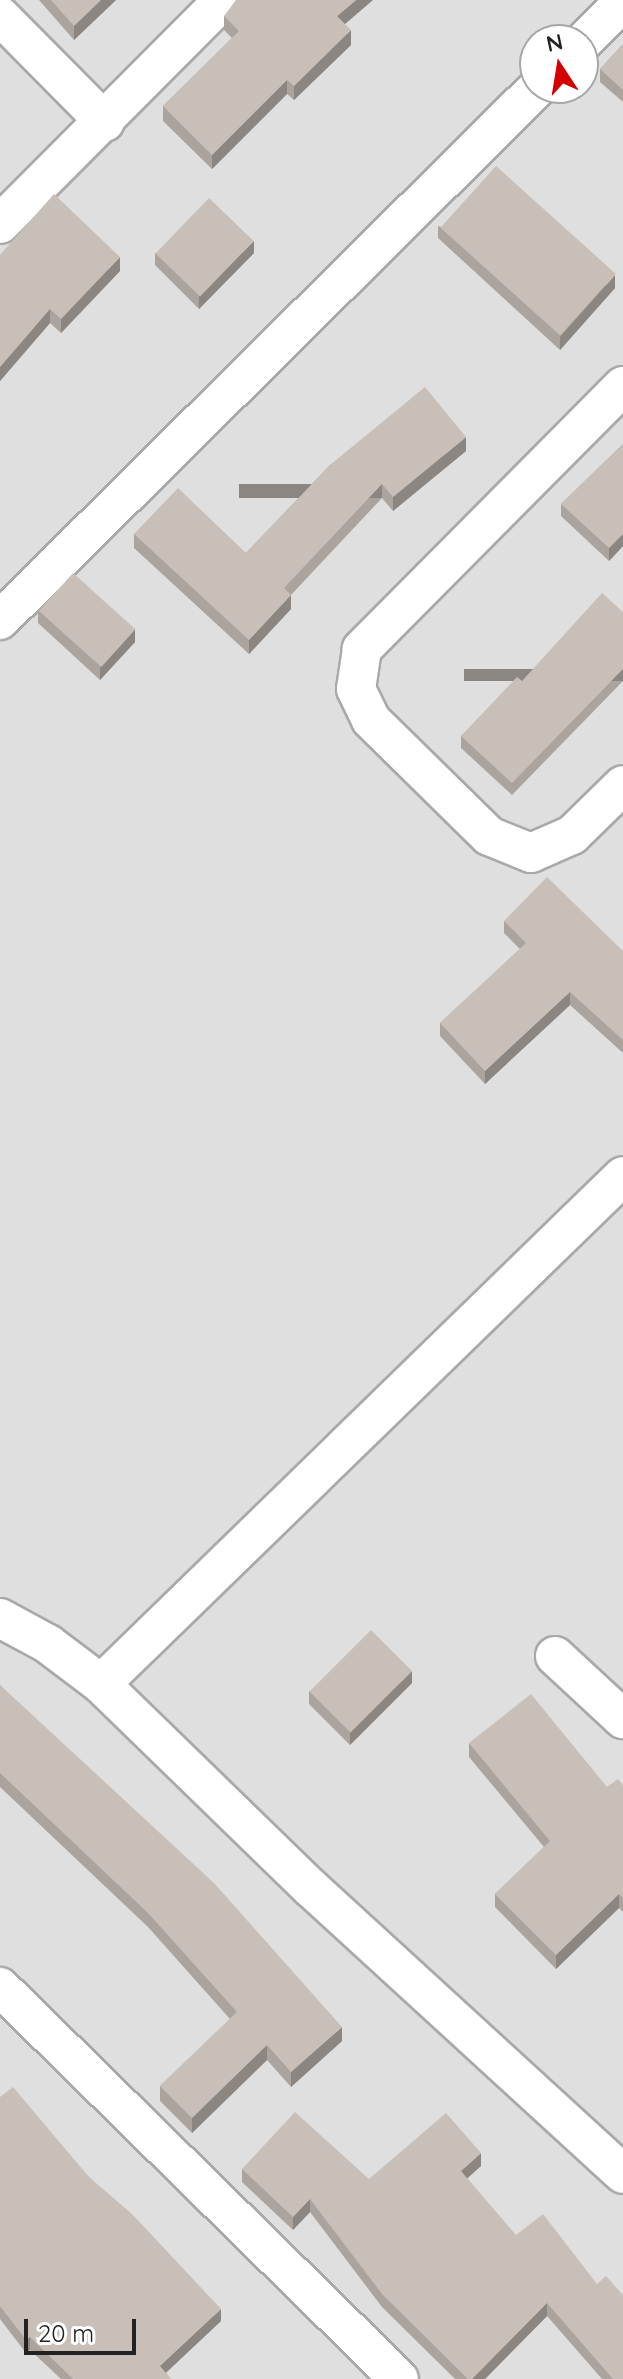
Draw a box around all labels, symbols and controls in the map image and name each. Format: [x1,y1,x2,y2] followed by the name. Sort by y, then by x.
[519,24,599,104] north arrow
[544,27,565,58] text: N
[28,2303,140,2353] scale bar
[38,2318,94,2348] text: 20 m

